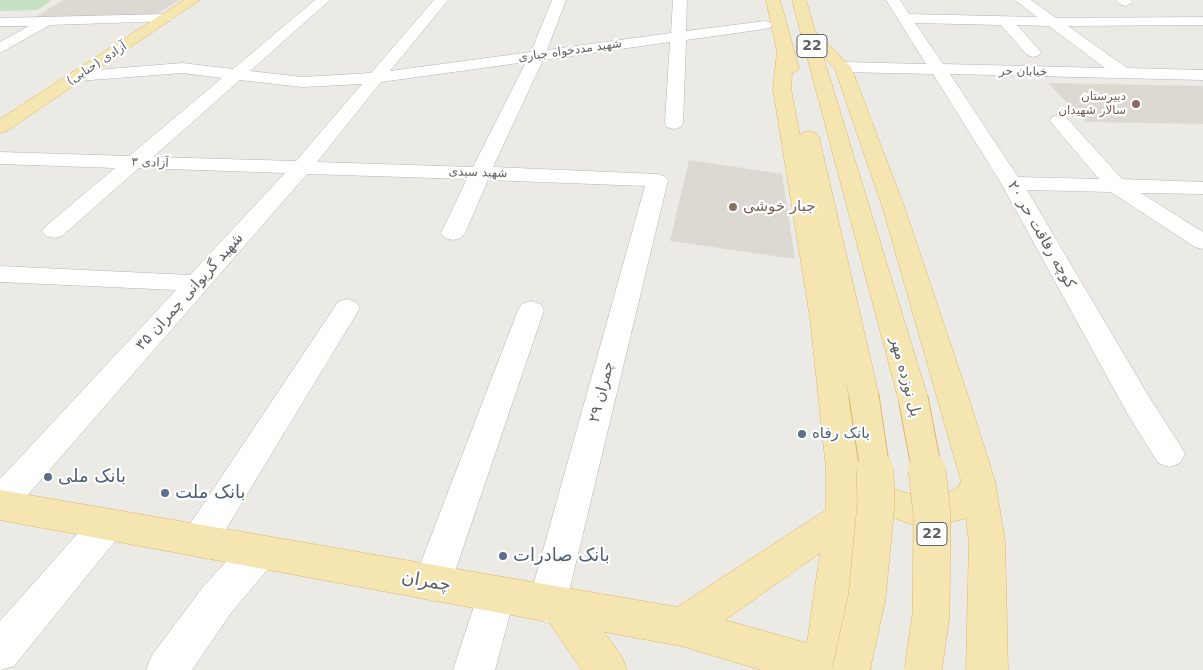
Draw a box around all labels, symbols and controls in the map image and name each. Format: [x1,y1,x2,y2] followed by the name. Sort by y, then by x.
[797,34,827,58] road number: 22
[517,37,623,65] street label: شهید مددخواه جباری
[64,39,130,89] street label: آزادی (حنایی)
[999,64,1047,80] street label: خیابان حر
[1058,90,1126,118] place label: دبیرستان سالار شهیدان
[1130,98,1142,110] marker: دبیرستان سالار شهیدان
[131,155,169,171] street label: آزادی ۳
[448,165,508,181] street label: شهید سیدی
[1003,178,1079,292] street label: کوچه رفاقت حر ۲۰
[743,198,815,216] place label: جبار خوشی
[727,201,739,213] marker: جبار خوشی
[132,230,248,354] street label: شهید گریوانی چمران ۳۵
[886,335,924,419] street label: پل نوزده مهر
[586,360,618,424] street label: چمران ۲۹
[812,425,870,443] place label: بانک رفاه
[796,428,808,440] marker: بانک رفاه
[58,466,126,488] place label: بانک ملی
[42,471,54,483] marker: بانک ملی
[175,482,246,504] place label: بانک ملت
[159,487,171,499] marker: بانک ملت
[917,522,947,546] road number: 22
[513,545,610,567] place label: بانک صادرات
[497,550,509,562] marker: بانک صادرات
[400,567,452,597] street label: چمران

